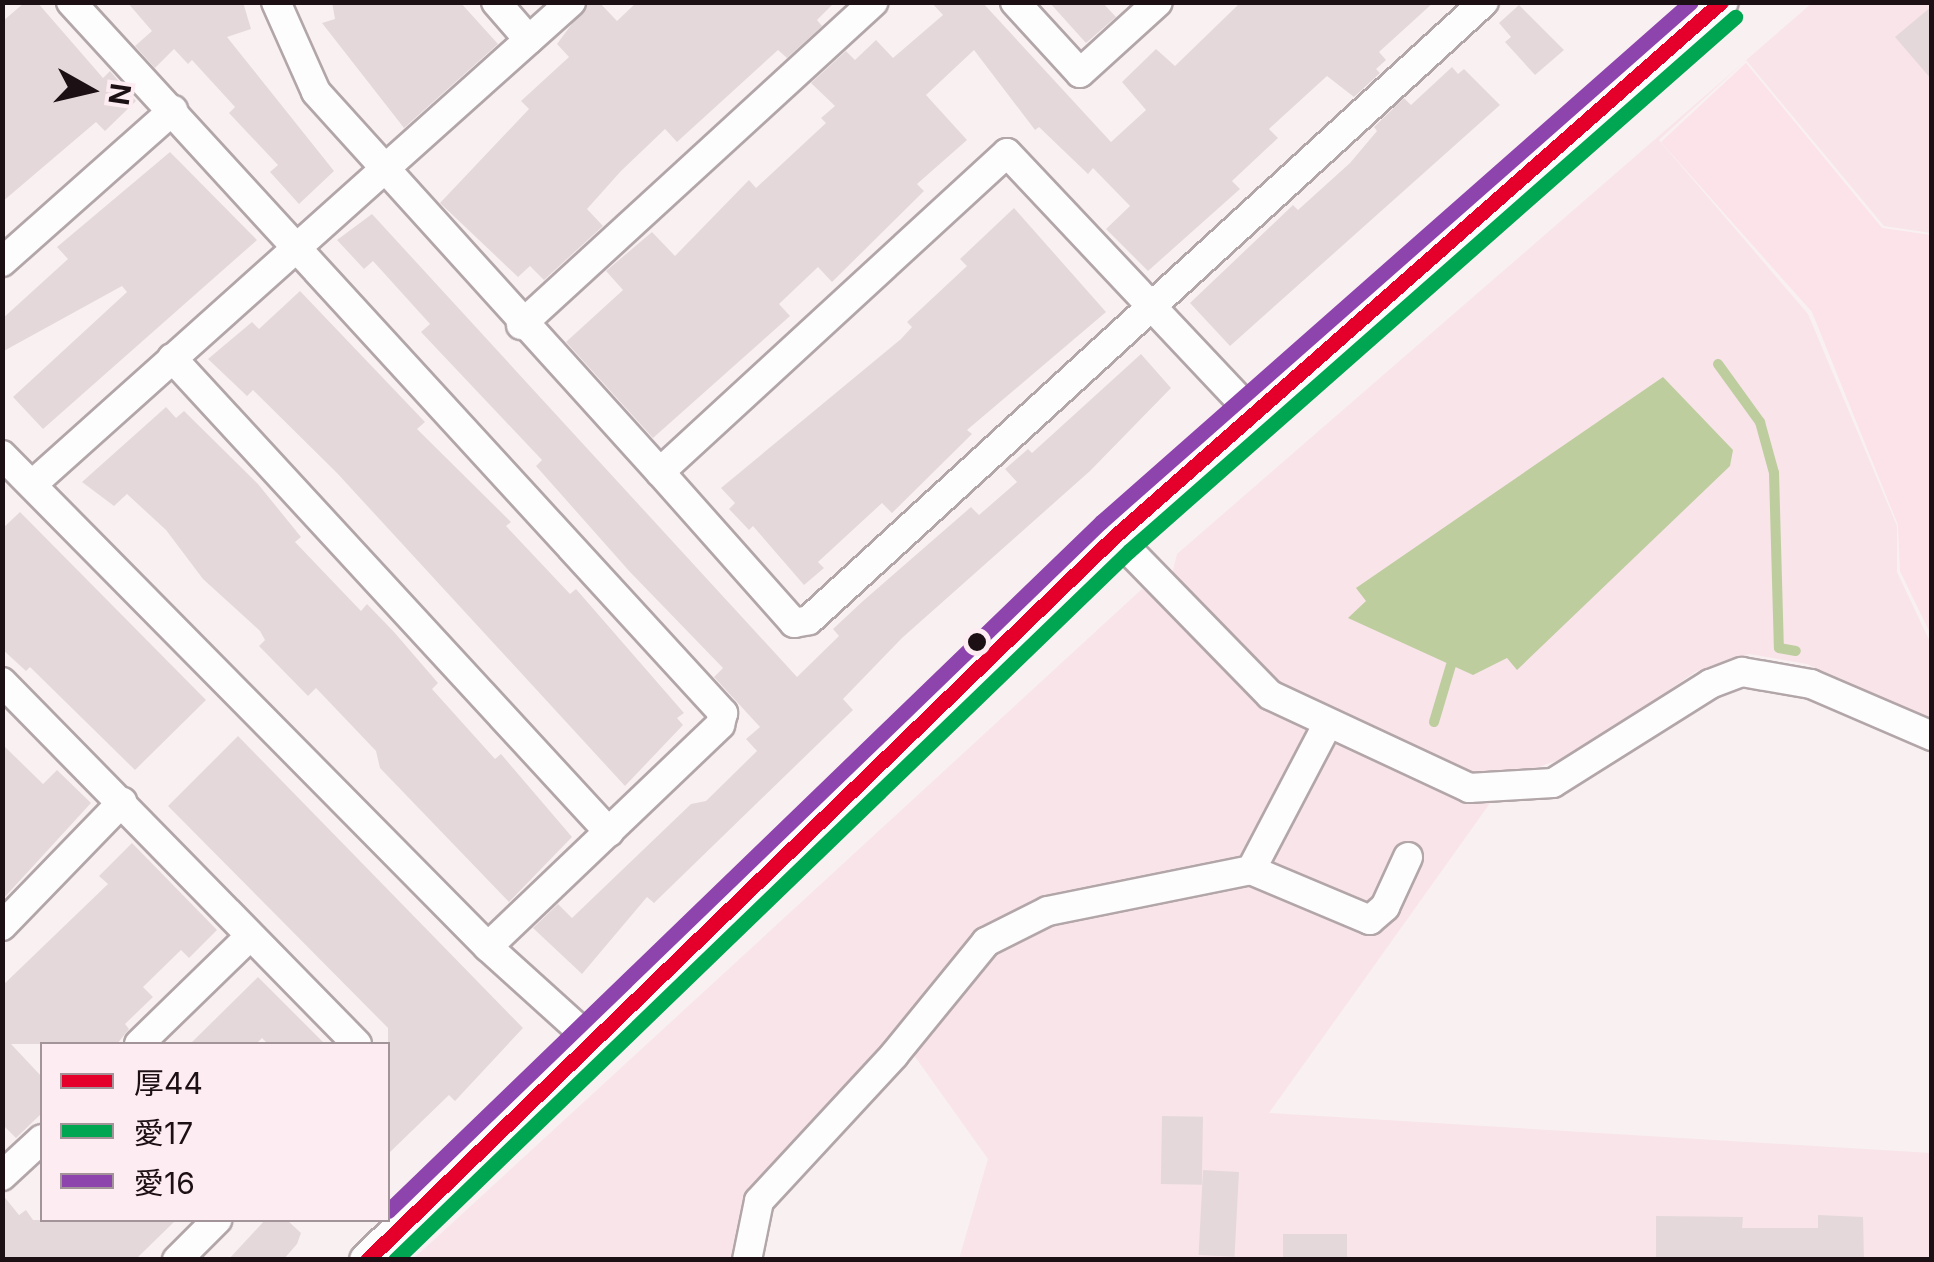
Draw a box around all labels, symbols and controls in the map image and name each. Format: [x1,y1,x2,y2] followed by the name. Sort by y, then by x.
[40,40,140,140] north arrow
[101,81,138,107] text: N
[967,632,987,652] unlabelled marker
[40,1042,390,1222] legend
[134,1065,203,1101] text: 厚44
[134,1115,193,1151] text: 愛17
[134,1165,195,1201] text: 愛16

